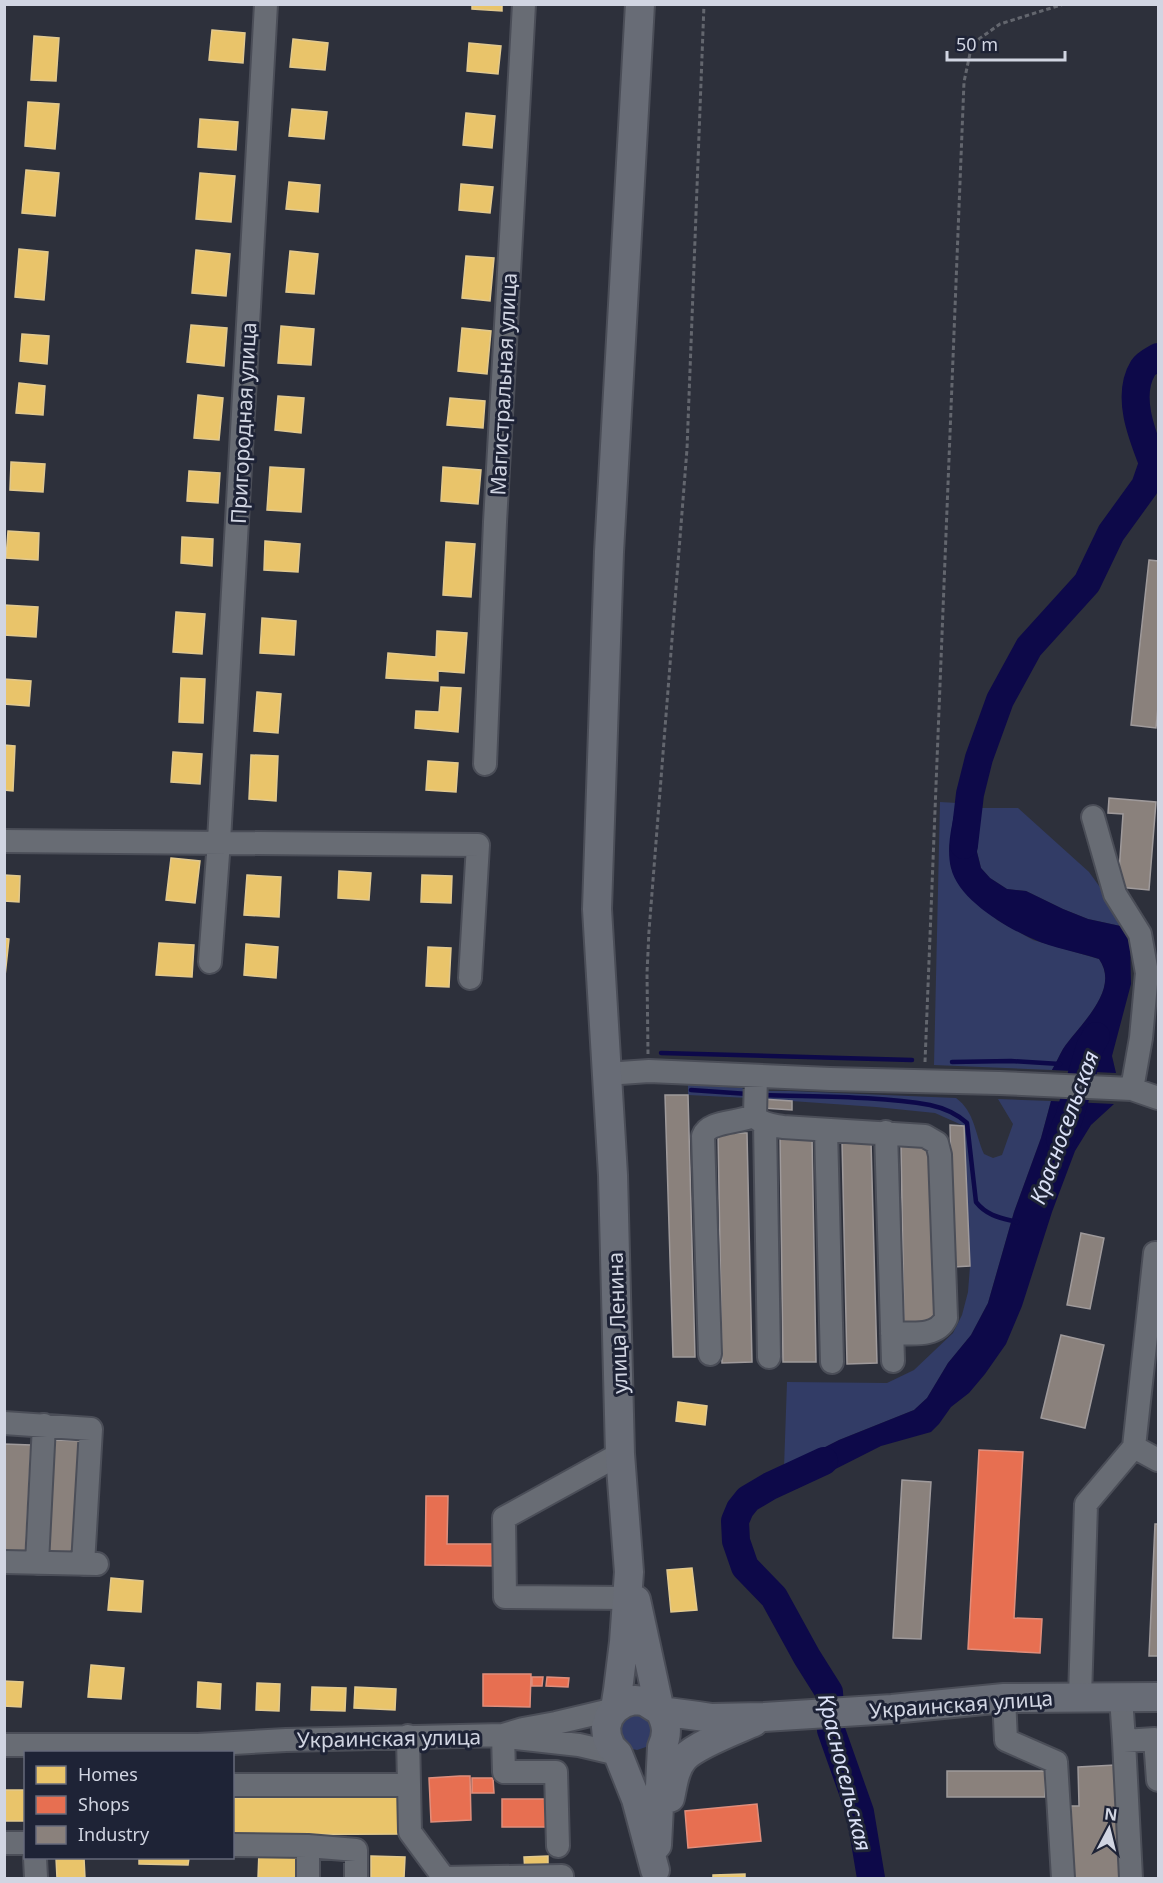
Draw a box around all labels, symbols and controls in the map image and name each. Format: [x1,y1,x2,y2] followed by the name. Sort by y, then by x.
[947,24,1066,62] scale bar
[956,32,998,56] text: 50 m
[483,272,523,496] street label: Магистральная улица
[224,321,262,525] street label: Пригородная улица
[1021,1046,1105,1208] water label: Красносельская
[601,1252,633,1394] street label: улица Ленина
[868,1684,1054,1724] street label: Украинская улица
[812,1690,880,1854] water label: Красносельская
[297,1722,481,1754] street label: Украинская улица
[24,1751,234,1859] legend
[78,1762,138,1786] text: Homes
[78,1792,130,1816] text: Shops
[1079,1799,1139,1859] north arrow
[1103,1802,1119,1826] text: N
[78,1822,150,1846] text: Industry

